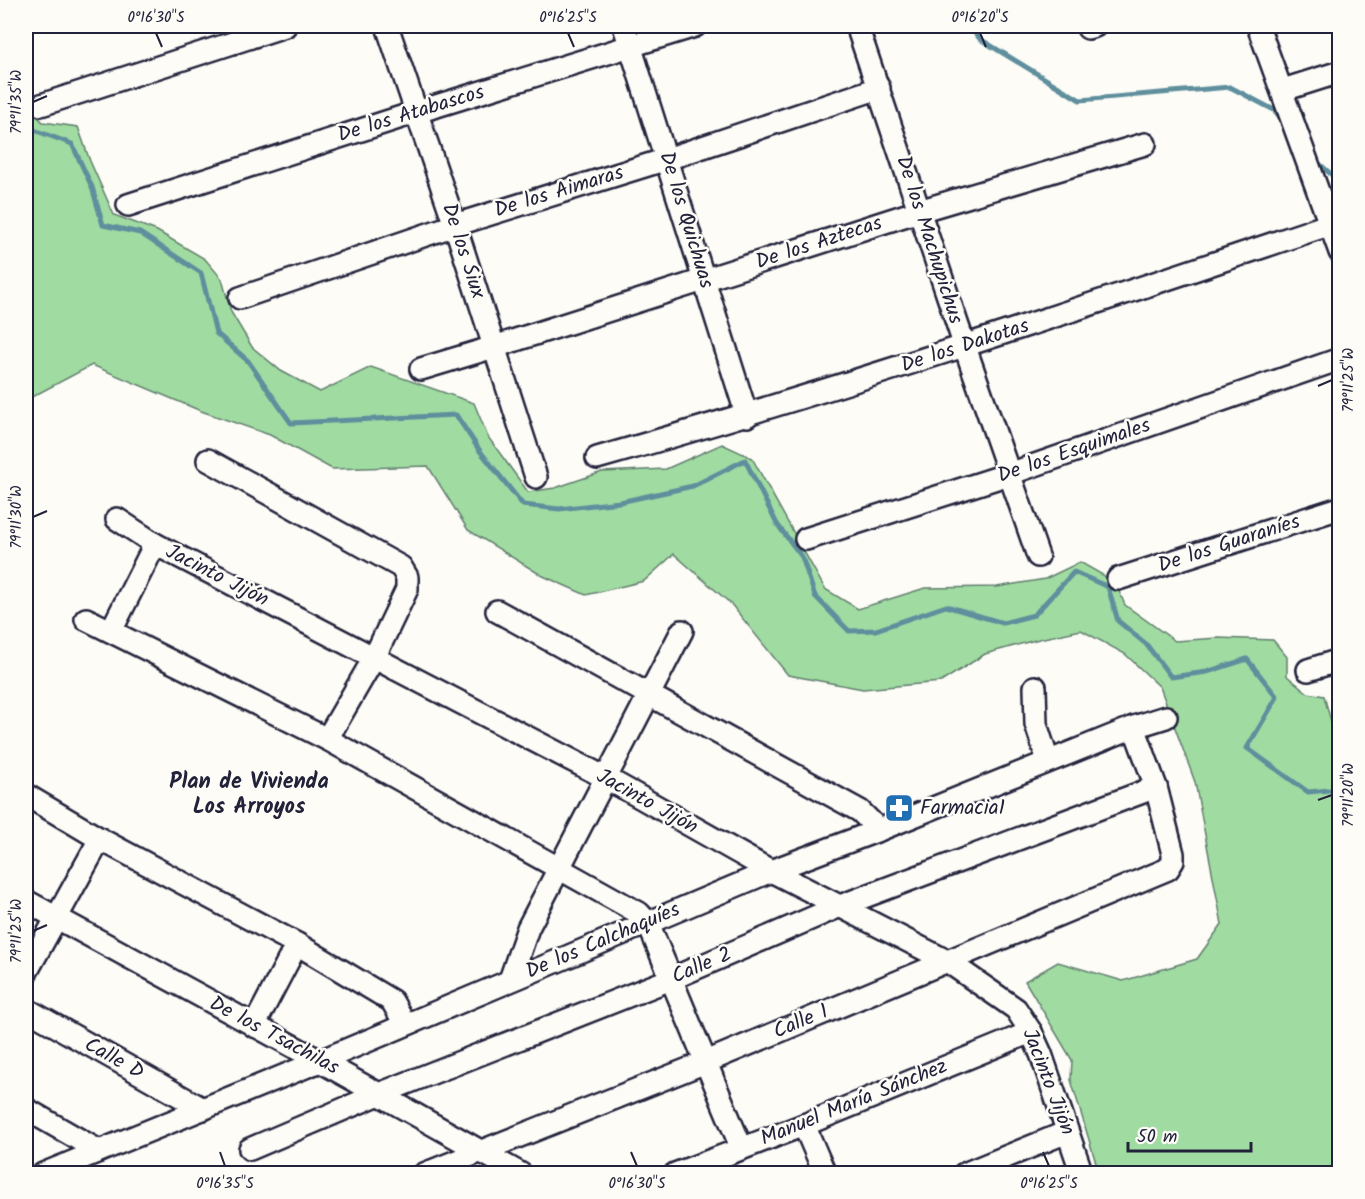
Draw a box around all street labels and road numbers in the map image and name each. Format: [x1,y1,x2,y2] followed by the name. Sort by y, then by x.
[334,76,488,152] street label: De los Atabascos
[650,148,722,293] street label: De los Quichuas
[886,152,972,328] street label: De los Machupichus
[490,157,628,227] street label: De los Aimaras
[432,199,494,304] street label: De los Siux
[752,207,887,279] street label: De los Aztecas
[897,310,1033,382] street label: De los Dakotas
[993,409,1155,493] street label: De los Esquimales
[1154,505,1304,582] street label: De los Guaraníes
[160,536,274,616] street label: Jacinto Jijón
[590,760,704,844] street label: Jacinto Jijón
[521,894,685,988] street label: De los Calchaquíes
[667,939,737,993] street label: Calle 2
[203,988,345,1084] street label: De los Tsachilas
[768,996,834,1048] street label: Calle 1
[1013,1024,1083,1140] street label: Jacinto Jijón
[78,1029,150,1089] street label: Calle D
[756,1050,952,1156] street label: Manuel María Sánchez

